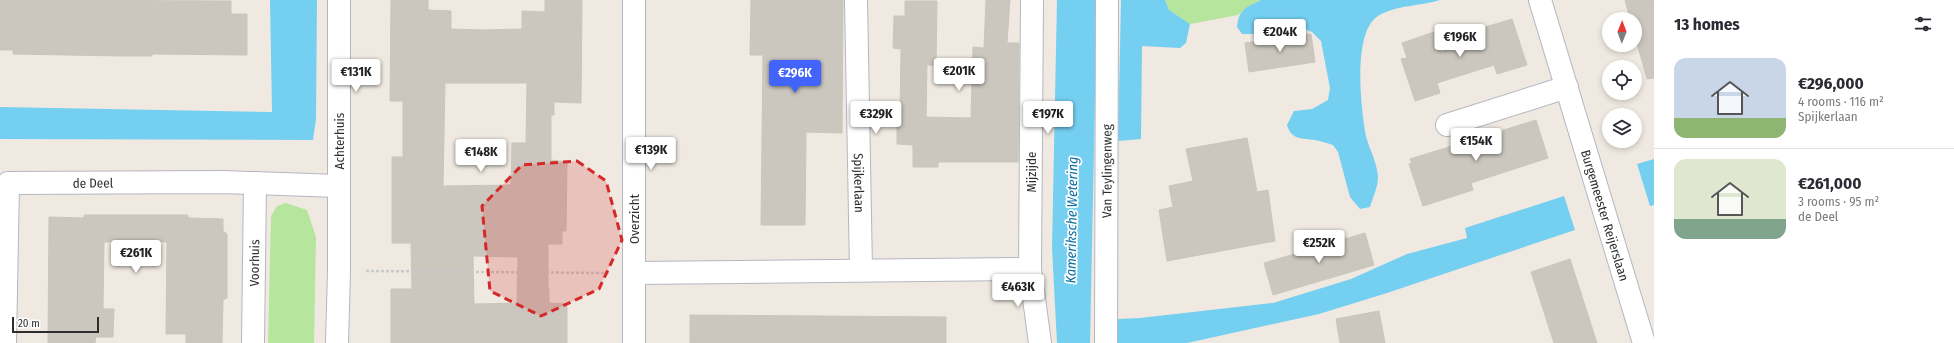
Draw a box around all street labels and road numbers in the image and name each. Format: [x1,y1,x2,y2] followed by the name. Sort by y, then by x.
[332,112,347,169] street label: Achterhuis
[1099,123,1114,218] street label: Van Teylingenweg
[1578,148,1632,283] street label: Burgemeester Reijerslaan
[1024,152,1039,192] street label: Mijzijde
[851,153,867,213] street label: Spijkerlaan
[73,175,114,190] street label: de Deel
[627,193,642,244] street label: Overzicht
[246,239,262,287] street label: Voorhuis

